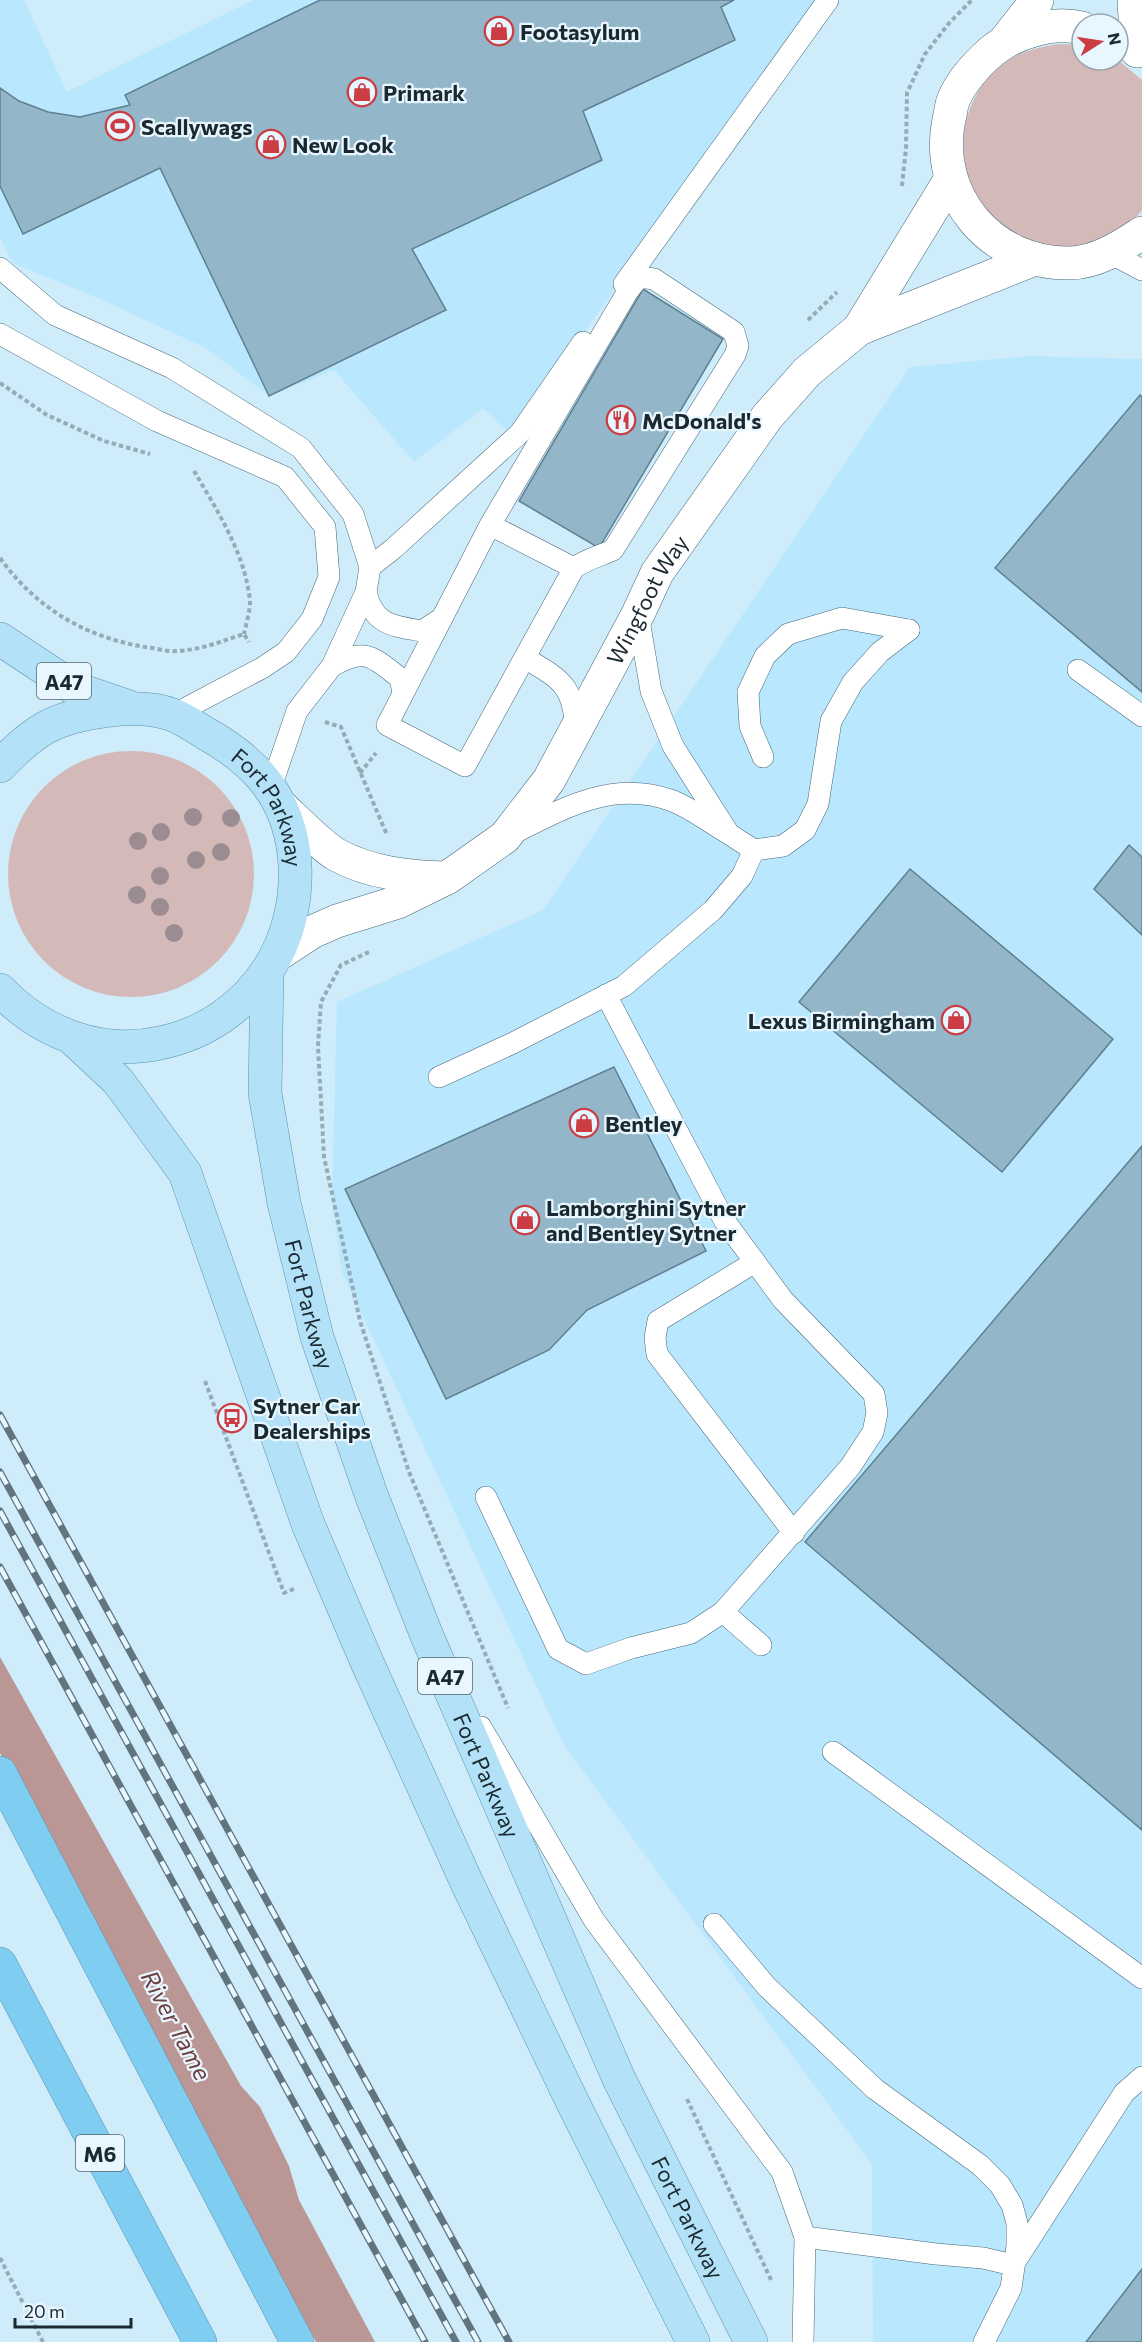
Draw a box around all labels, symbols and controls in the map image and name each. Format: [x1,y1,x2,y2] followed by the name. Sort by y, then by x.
[1070,12,1130,72] north arrow
[483,15,515,47] shop icon: Footasylum
[520,18,639,45] place label: Footasylum
[1105,31,1126,47] text: N
[346,76,378,108] shop icon: Primark
[383,79,465,106] place label: Primark
[104,110,136,142] sports icon: Scallywags
[141,113,253,140] place label: Scallywags
[255,128,287,160] shop icon: New Look
[292,131,394,158] place label: New Look
[605,404,637,436] restaurant icon: McDonald's
[642,407,761,434] place label: McDonald's
[600,529,693,669] street label: Wingfoot Way
[37,663,91,699] road number: A47
[227,742,309,868] street label: Fort Parkway
[940,1004,972,1036] shop icon: Lexus Birmingham
[748,1007,935,1034] place label: Lexus Birmingham
[568,1107,600,1139] shop icon: Bentley
[605,1110,682,1137] place label: Bentley
[546,1194,746,1246] place label: Lamborghini Sytner and Bentley Sytner
[509,1204,541,1236] shop icon: Lamborghini Sytner and Bentley Sytner
[280,1236,341,1373] street label: Fort Parkway
[253,1392,371,1444] place label: Sytner Car Dealerships
[216,1402,248,1434] bus stop icon: Sytner Car Dealerships
[418,1658,472,1694] road number: A47
[448,1709,526,1842] street label: Fort Parkway
[136,1965,218,2085] water label: River Tame
[76,2135,124,2171] road number: M6
[646,2152,730,2283] street label: Fort Parkway
[15,2291,130,2329] scale bar
[24,2300,65,2322] text: 20 m

